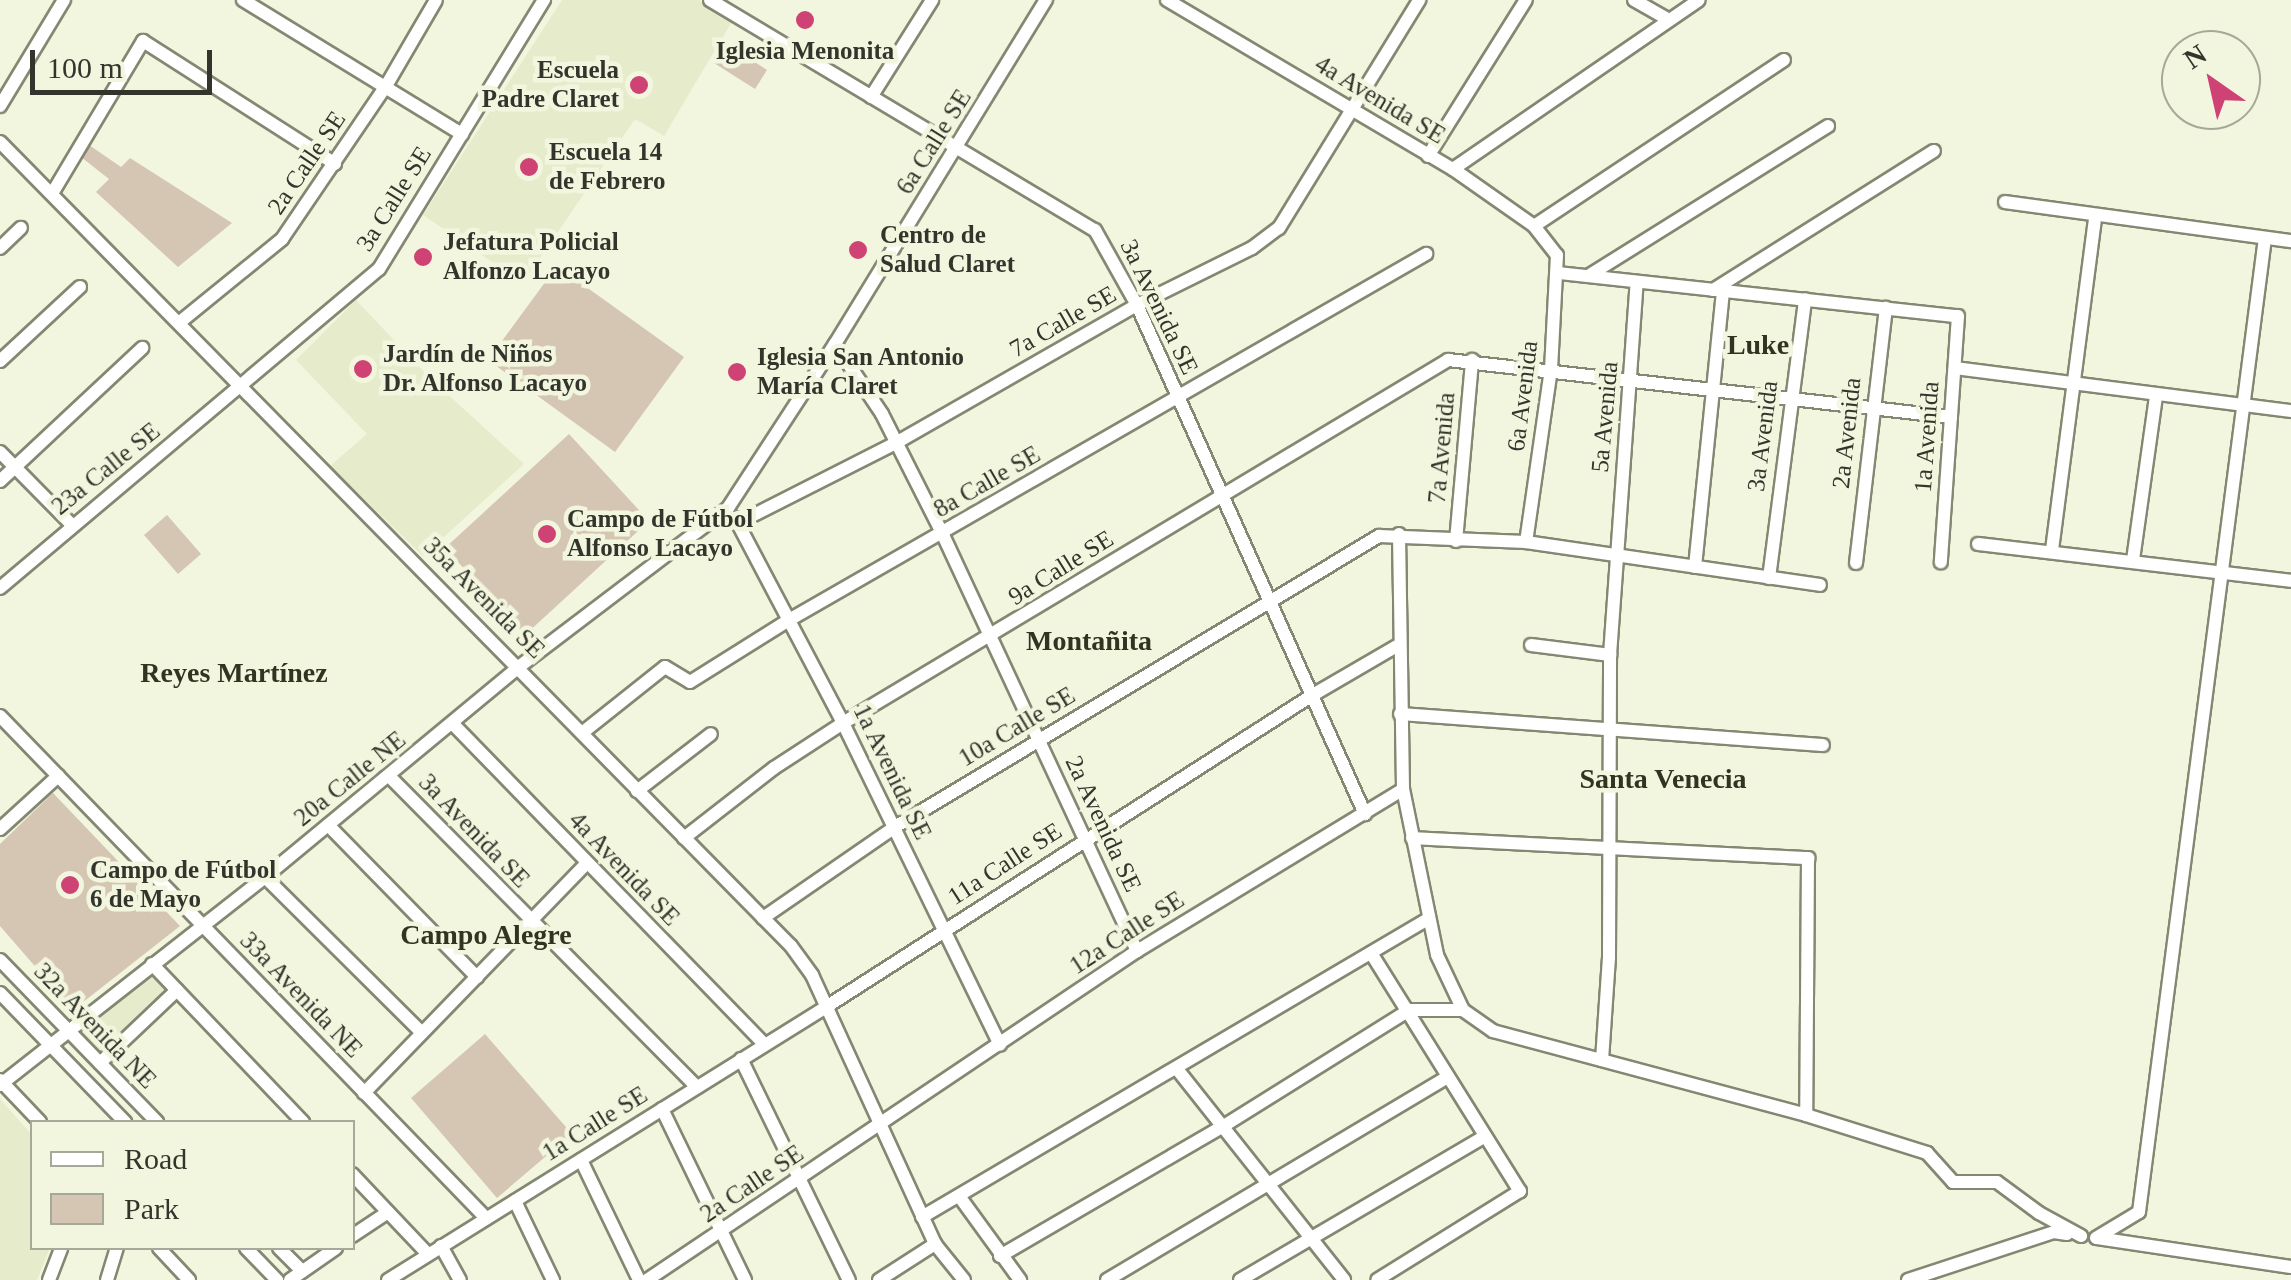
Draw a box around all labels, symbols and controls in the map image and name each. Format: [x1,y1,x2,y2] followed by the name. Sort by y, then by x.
[794,9,816,31] marker: Iglesia Menonita
[35,30,218,92] scale bar
[2161,30,2261,130] north arrow
[716,36,894,66] place label: Iglesia Menonita
[2178,38,2212,75] text: N
[1309,49,1451,151] street label: 4a Avenida SE
[47,51,123,84] text: 100 m
[482,56,619,115] place label: Escuela Padre Claret
[628,74,650,96] marker: Escuela Padre Claret
[890,84,978,200] street label: 6a Calle SE
[262,106,352,220] street label: 2a Calle SE
[549,138,665,197] place label: Escuela 14 de Febrero
[350,141,438,257] street label: 3a Calle SE
[518,156,540,178] marker: Escuela 14 de Febrero
[880,221,1015,280] place label: Centro de Salud Claret
[443,228,619,287] place label: Jefatura Policial Alfonzo Lacayo
[1113,234,1205,380] street label: 3a Avenida SE
[845,237,871,263] marker: Centro de Salud Claret
[412,246,434,268] marker: Jefatura Policial Alfonzo Lacayo
[1004,280,1122,364] street label: 7a Calle SE
[1727,328,1789,362] district label: Luke
[1501,338,1545,454] street label: 6a Avenida
[383,340,588,399] place label: Jardín de Niños Dr. Alfonso Lacayo
[757,343,965,402] place label: Iglesia San Antonio María Claret
[352,358,374,380] marker: Jardín de Niños Dr. Alfonso Lacayo
[1585,360,1625,474] street label: 5a Avenida
[726,361,748,383] marker: Iglesia San Antonio María Claret
[1826,375,1868,491] street label: 2a Avenida
[1741,378,1785,494] street label: 3a Avenida
[1908,380,1946,494] street label: 1a Avenida
[1422,391,1462,505] street label: 7a Avenida
[46,416,166,522] street label: 23a Calle SE
[928,440,1046,524] street label: 8a Calle SE
[567,505,753,564] place label: Campo de Fútbol Alfonso Lacayo
[536,523,558,545] marker: Campo de Fútbol Alfonso Lacayo
[1003,524,1119,612] street label: 9a Calle SE
[417,531,551,665] street label: 35a Avenida SE
[1026,624,1152,658] district label: Montañita
[140,656,328,690] district label: Reyes Martínez
[953,681,1081,773] street label: 10a Calle SE
[846,699,938,845] street label: 1a Avenida SE
[288,725,412,833] street label: 20a Calle NE
[1058,751,1148,897] street label: 2a Avenida SE
[1579,762,1747,796] district label: Santa Venecia
[412,767,536,895] street label: 3a Avenida SE
[562,805,686,933] street label: 4a Avenida SE
[942,816,1068,912] street label: 11a Calle SE
[90,856,276,915] place label: Campo de Fútbol 6 de Mayo
[59,874,81,896] marker: Campo de Fútbol 6 de Mayo
[1064,885,1190,981] street label: 12a Calle SE
[400,918,572,952] district label: Campo Alegre
[233,925,369,1065] street label: 33a Avenida NE
[27,956,163,1096] street label: 32a Avenida NE
[537,1080,653,1168] street label: 1a Calle SE
[30,1120,355,1250] legend
[695,1139,809,1229] street label: 2a Calle SE
[124,1142,187,1175] text: Road
[124,1192,179,1225] text: Park

